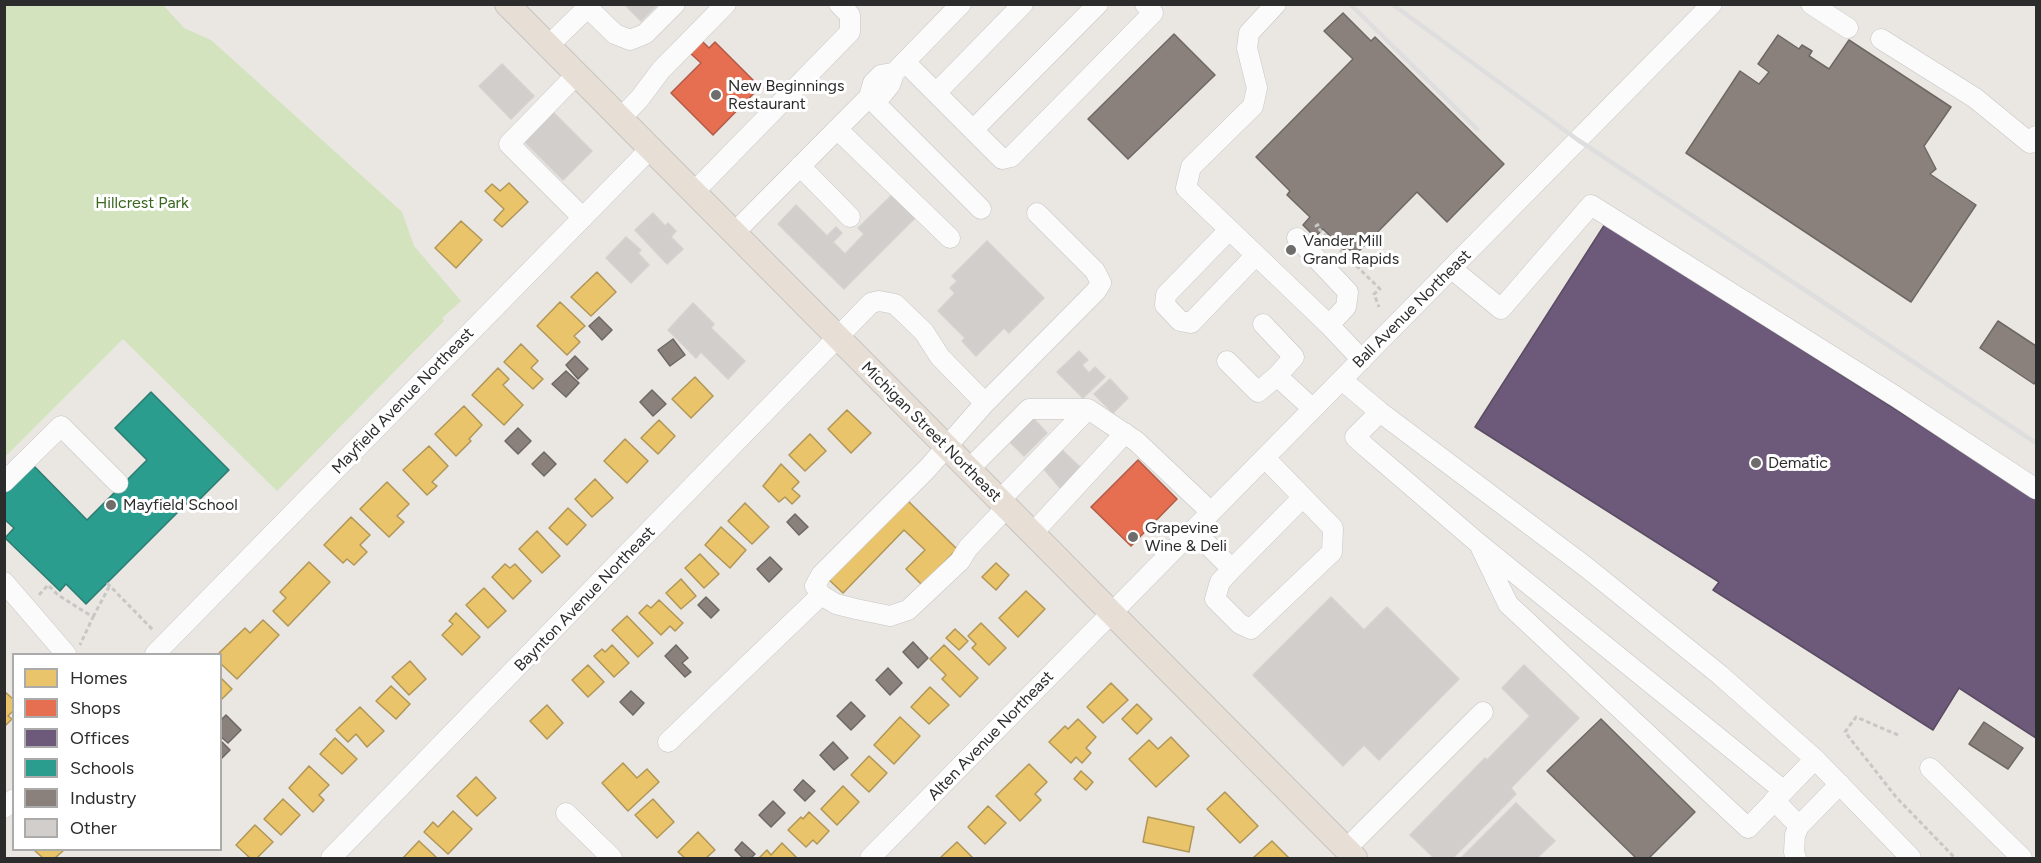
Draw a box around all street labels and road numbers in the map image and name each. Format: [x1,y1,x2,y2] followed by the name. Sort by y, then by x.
[1349,246,1475,372] street label: Ball Avenue Northeast
[328,324,478,478] street label: Mayfield Avenue Northeast
[857,358,1005,506] street label: Michigan Street Northeast
[511,523,659,675] street label: Baynton Avenue Northeast
[924,667,1058,805] street label: Alten Avenue Northeast

